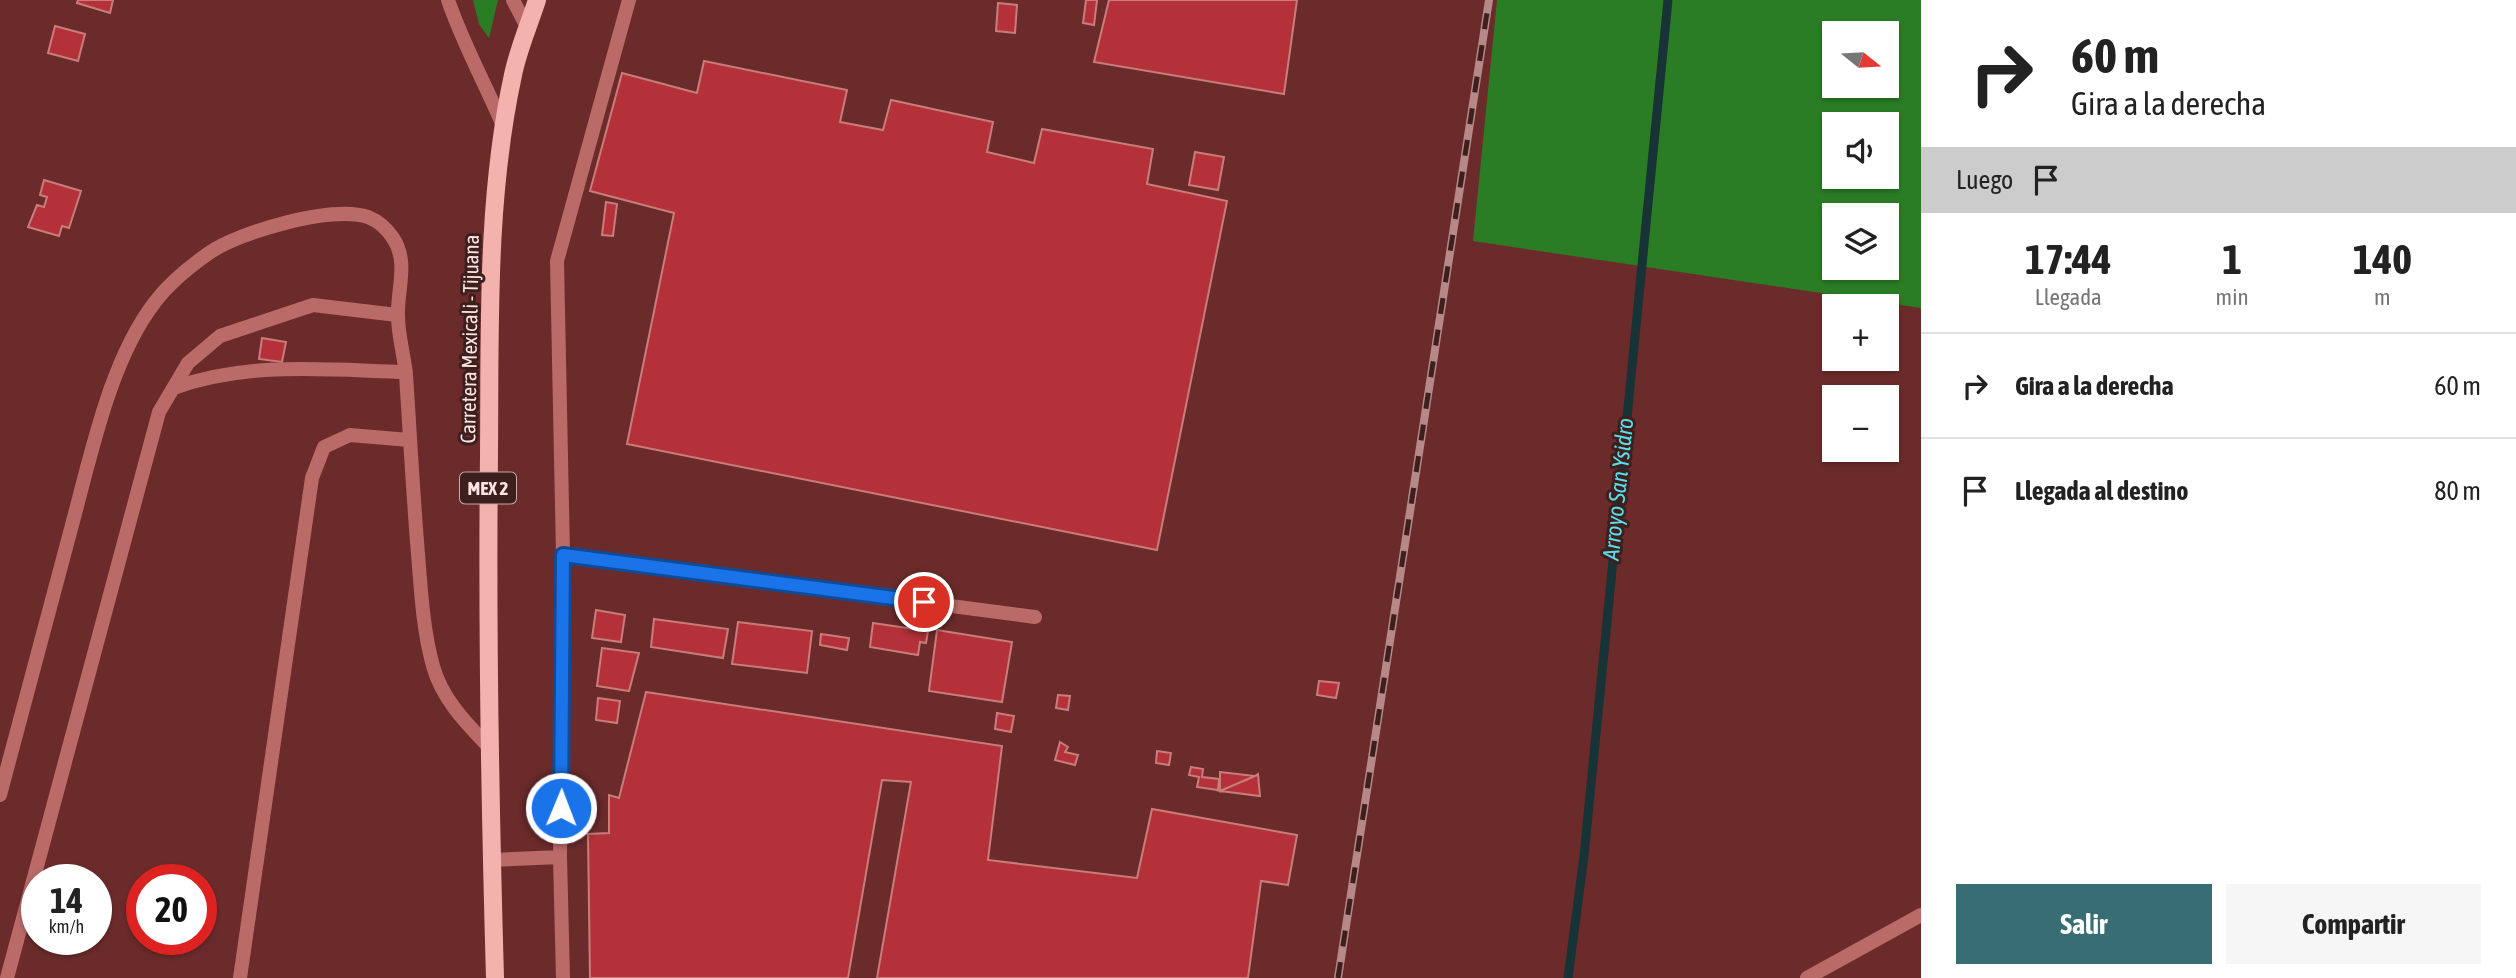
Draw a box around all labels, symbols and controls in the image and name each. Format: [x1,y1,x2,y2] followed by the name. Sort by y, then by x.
[1822,21,1899,98] north arrow
[1822,21,1899,462] map controls
[2071,27,2159,83] text: 60 m
[1956,28,2047,119] icon: right
[2071,85,2266,122] text: Gira a la derecha
[1822,112,1899,189] button: sound
[2027,161,2065,199] icon: arrive
[1956,165,2013,195] text: Luego
[1822,203,1899,280] button: layers
[455,234,483,444] street label: Carretera Mexicali - Tijuana
[2025,235,2112,283] text: 17:44
[2222,235,2242,283] text: 1
[2353,235,2412,283] text: 140
[2035,284,2102,310] text: Llegada
[2216,284,2249,310] text: min
[2374,284,2391,310] text: m
[1822,294,1899,371] button: +
[1956,367,1994,405] icon: right
[2015,371,2174,401] text: Gira a la derecha
[2434,371,2481,401] text: 60 m
[1822,385,1899,462] button: −
[1597,417,1638,562] water label: Arroyo San Ysidro
[460,472,516,503] road number: MEX 2
[1956,472,1994,510] icon: arrive
[2015,476,2188,506] text: Llegada al destino
[2434,476,2481,506] text: 80 m
[894,572,954,632] pin
[905,583,943,621] icon: arrive
[524,771,598,845] position arrow
[126,864,217,955] speed limit sign: 20
[50,880,83,920] text: 14
[1956,884,2212,964] button: Salir
[2226,884,2481,964] button: Compartir
[49,916,84,937] text: km/h

